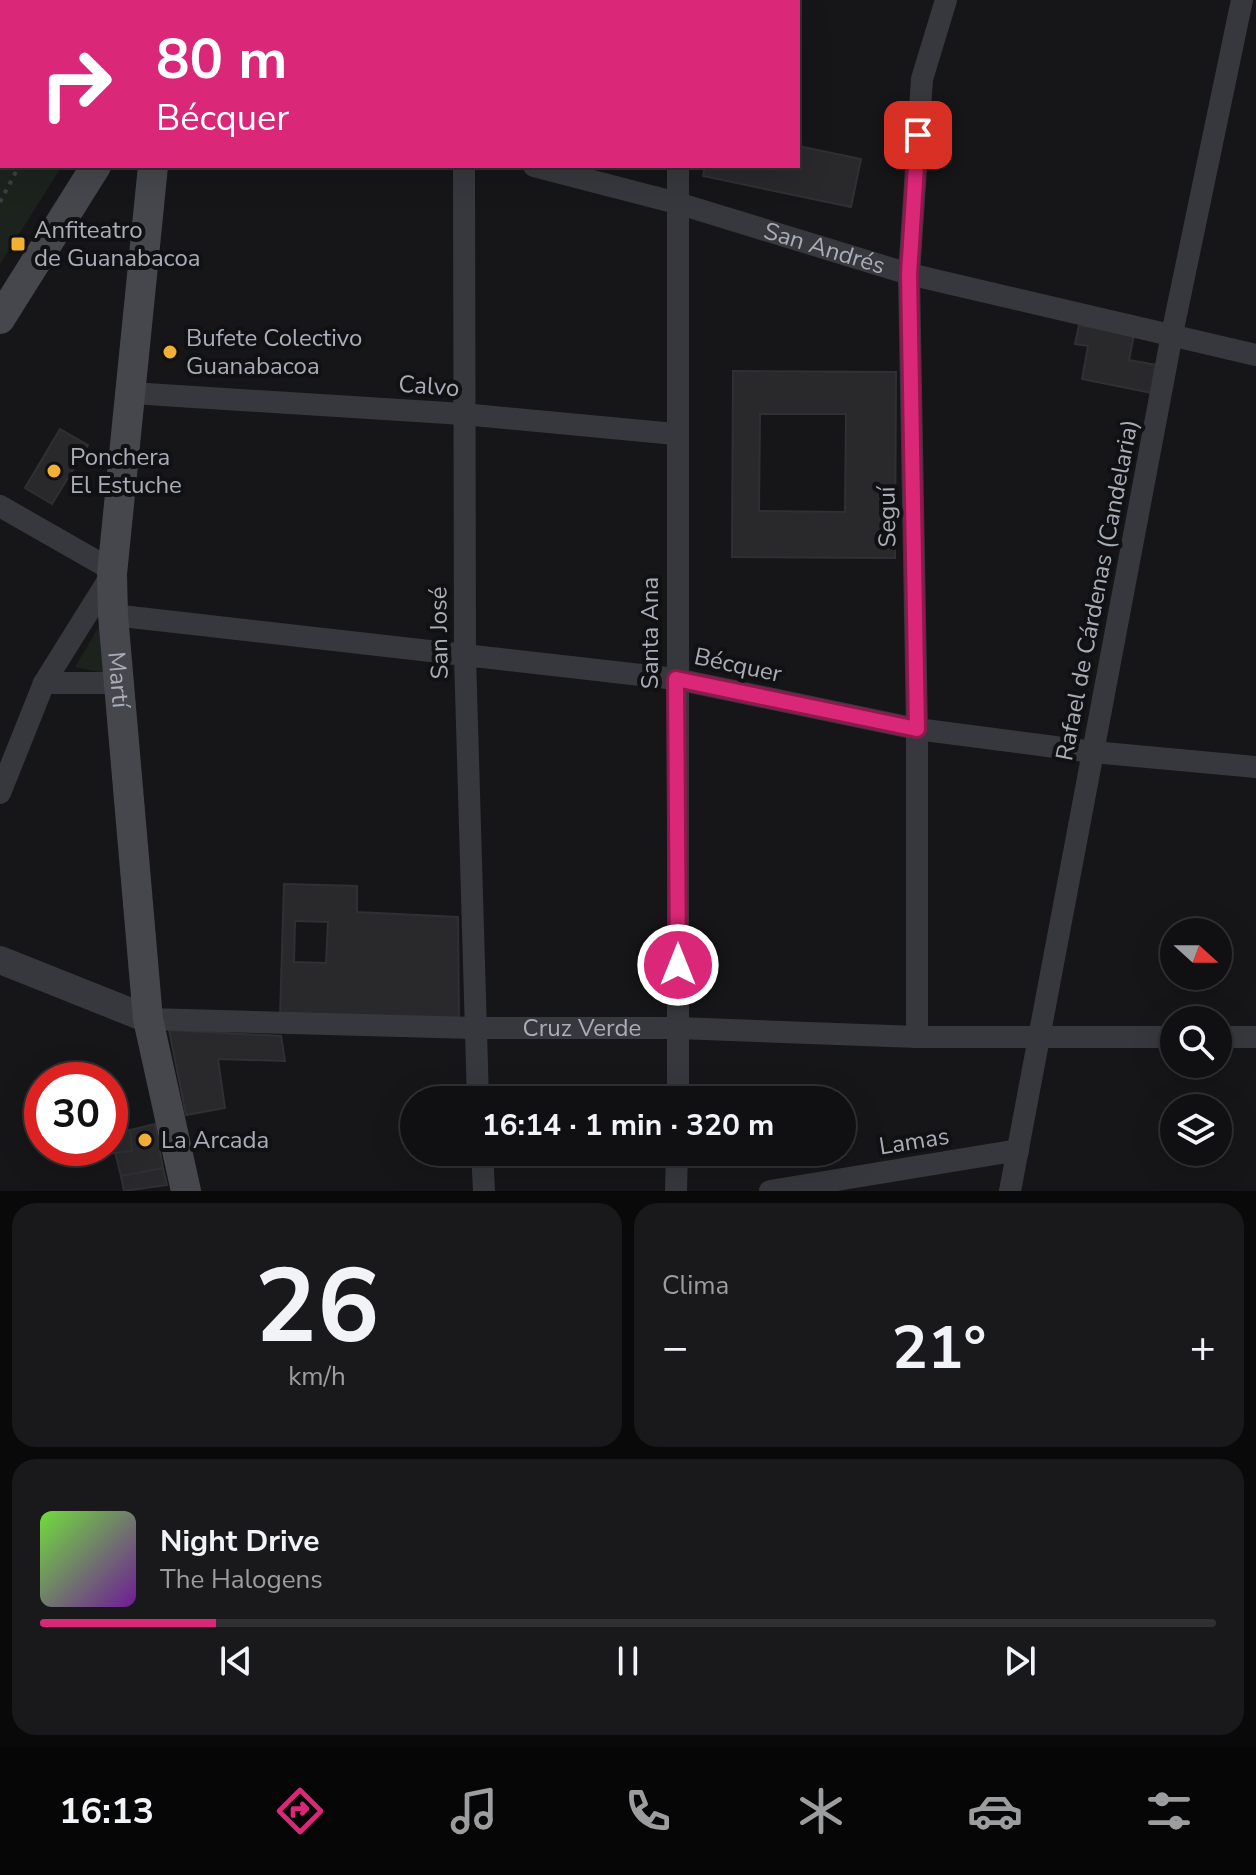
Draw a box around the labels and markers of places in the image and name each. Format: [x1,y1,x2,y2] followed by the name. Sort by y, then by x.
[884,101,952,169] pin
[34,214,201,274] place label: Anfiteatro de Guanabacoa
[9,235,27,253] marker: Anfiteatro de Guanabacoa
[186,322,362,382] place label: Bufete Colectivo Guanabacoa
[161,343,179,361] marker: Bufete Colectivo Guanabacoa
[70,441,182,501] place label: Ponchera El Estuche
[45,462,63,480] marker: Ponchera El Estuche
[161,1124,269,1156] place label: La Arcada
[136,1131,154,1149] marker: La Arcada

